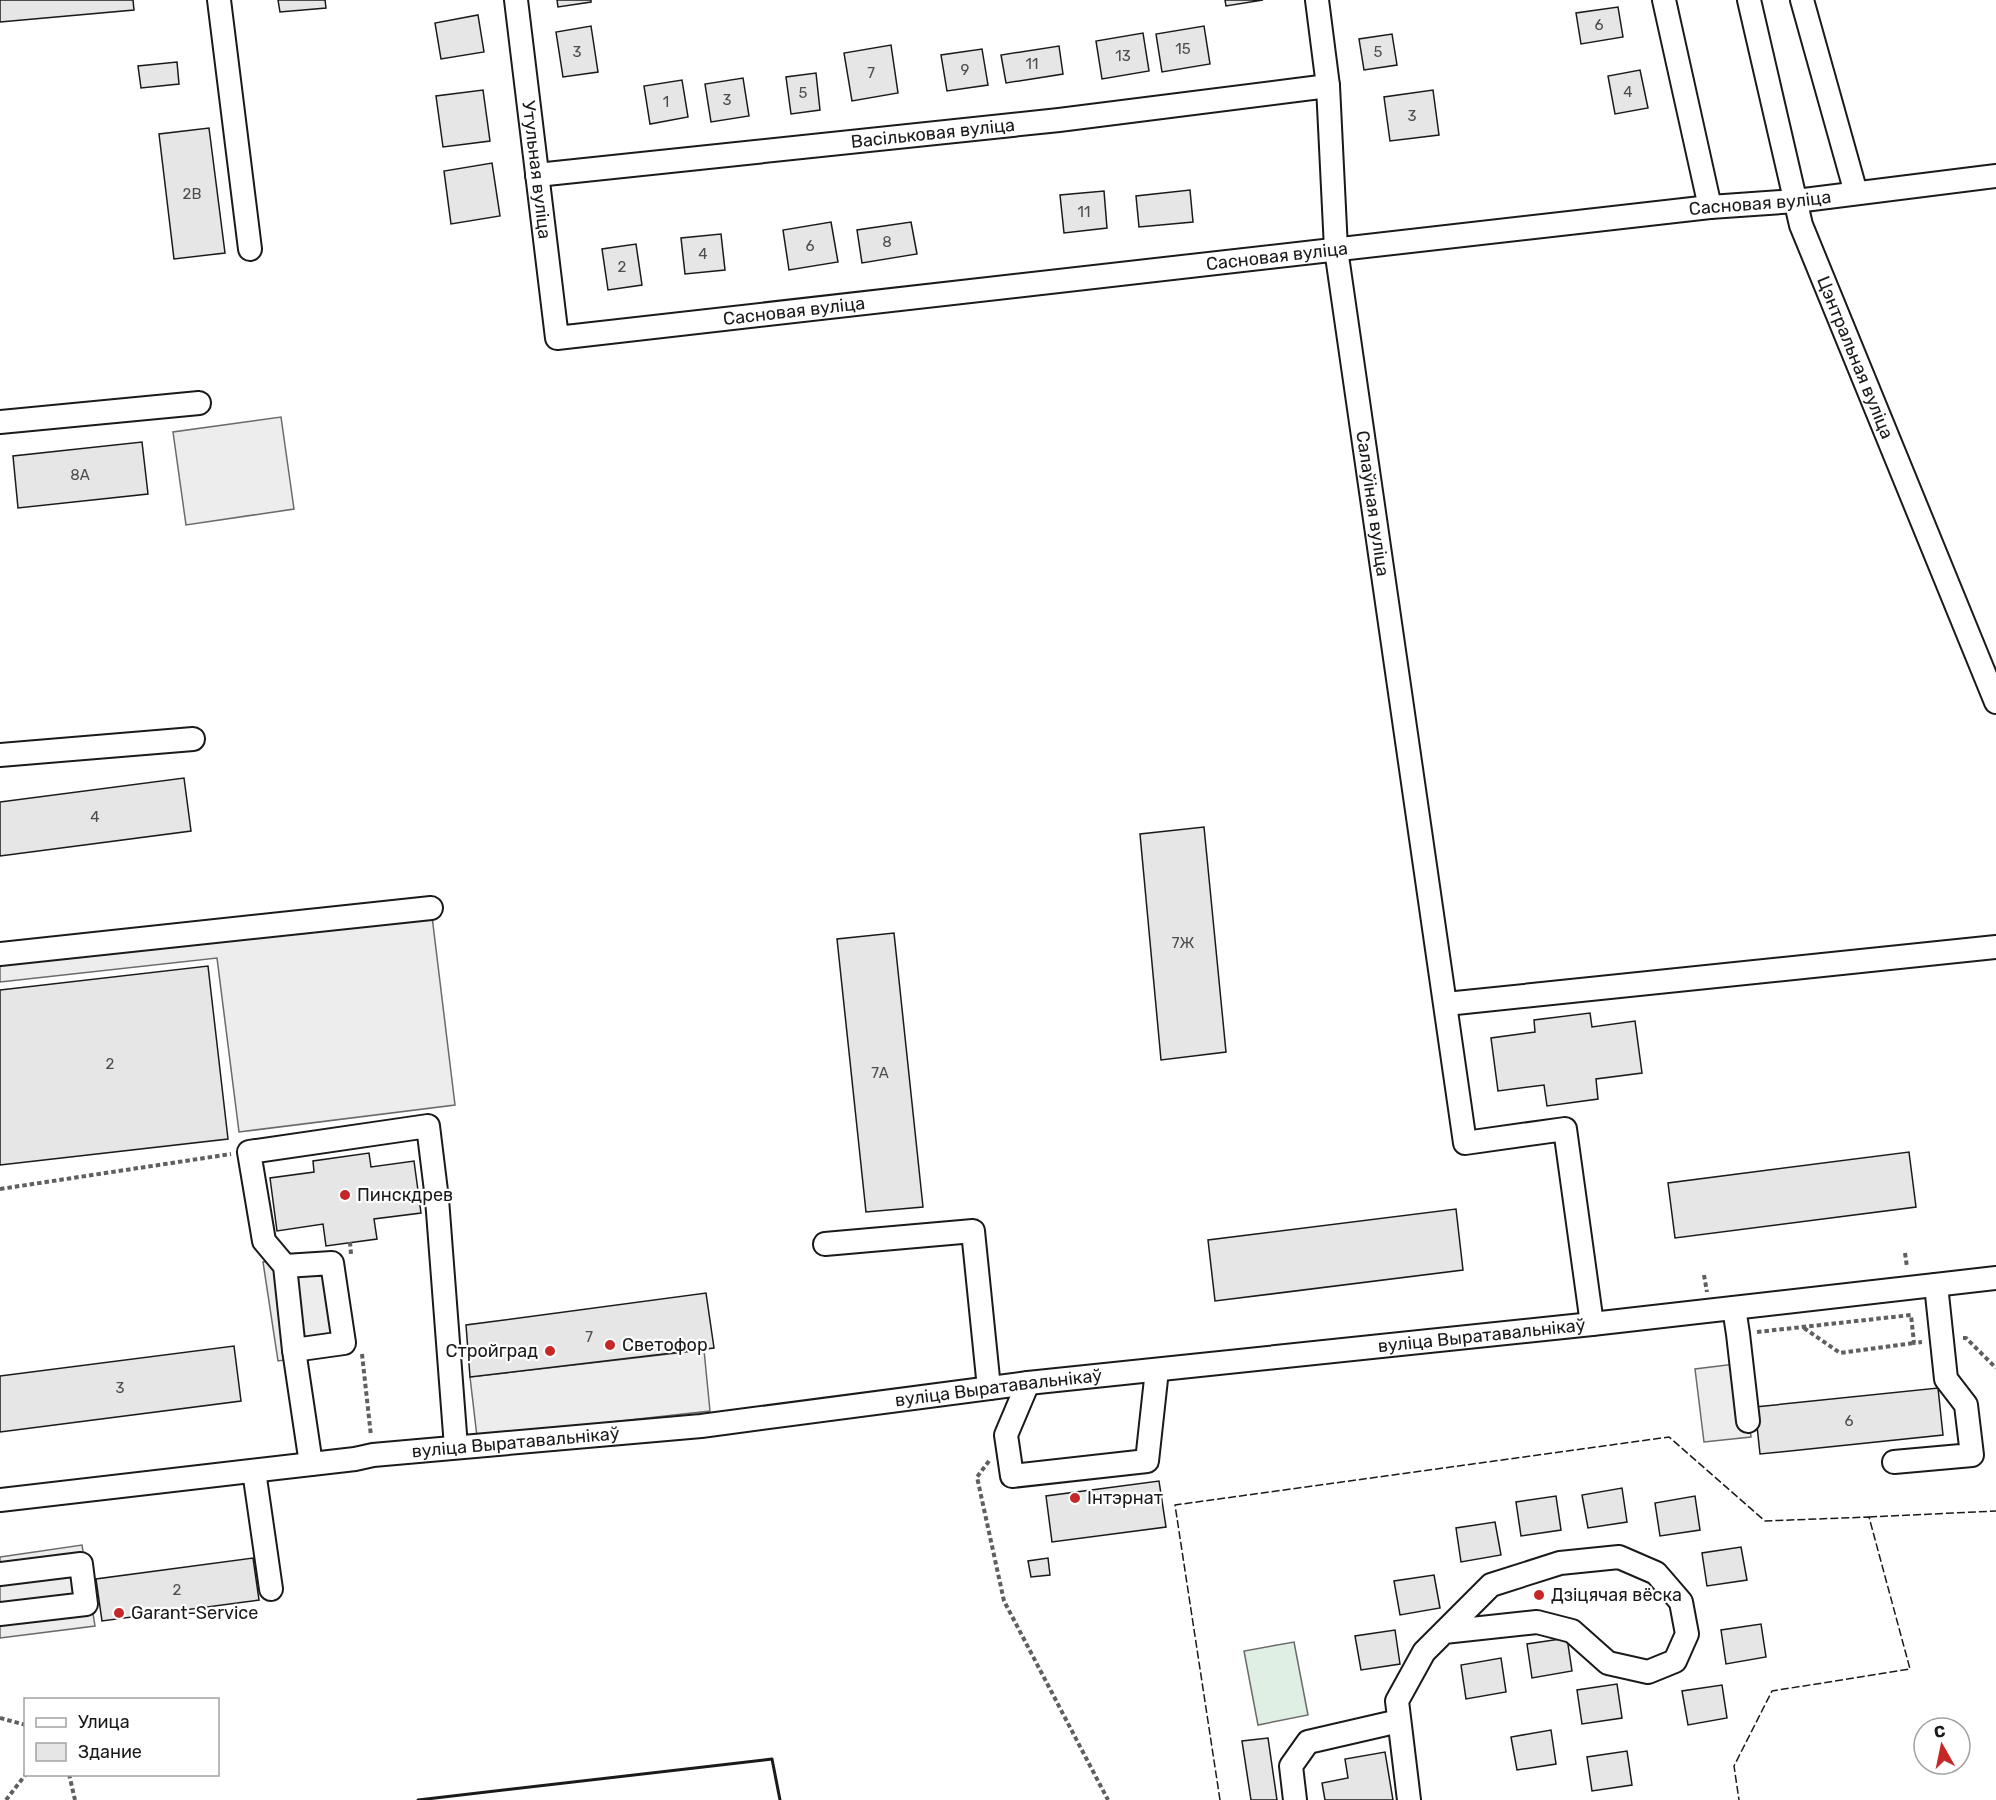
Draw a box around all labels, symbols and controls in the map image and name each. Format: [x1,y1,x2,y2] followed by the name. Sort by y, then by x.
[1594,16,1604,34] house number: 6
[1175,40,1191,58] house number: 15
[572,43,582,61] house number: 3
[1374,43,1383,61] house number: 5
[1115,47,1131,65] house number: 13
[1026,55,1038,73] house number: 11
[961,61,970,79] house number: 9
[867,64,875,82] house number: 7
[1623,83,1633,101] house number: 4
[799,84,808,102] house number: 5
[722,91,732,109] house number: 3
[663,93,669,111] house number: 1
[517,99,556,240] street label: Утульная вуліца
[1407,107,1417,125] house number: 3
[850,114,1016,153] street label: Васільковая вуліца
[183,185,201,203] house number: 2В
[1688,186,1832,220] street label: Сасновая вуліца
[1078,203,1090,221] house number: 11
[882,233,892,251] house number: 8
[805,237,815,255] house number: 6
[1205,237,1349,275] street label: Сасновая вуліца
[698,245,708,263] house number: 4
[618,258,627,276] house number: 2
[1812,273,1898,442] street label: Цэнтральная вуліца
[722,292,866,330] street label: Сасновая вуліца
[1351,429,1394,578] street label: Салаўіная вуліца
[70,466,90,484] house number: 8А
[90,808,100,826] house number: 4
[1172,934,1194,952] house number: 7Ж
[106,1055,115,1073] house number: 2
[871,1064,889,1082] house number: 7А
[357,1184,453,1206] place label: Пинскдрев
[338,1188,352,1202] marker: Пинскдрев
[1377,1314,1587,1357] street label: вуліца Выратавальнікаў
[585,1328,593,1346] house number: 7
[622,1334,708,1356] place label: Светофор
[603,1338,617,1352] marker: Светофор
[446,1340,538,1362] place label: Стройград
[543,1344,557,1358] marker: Стройград
[893,1364,1103,1411] street label: вуліца Выратавальнікаў
[115,1379,125,1397] house number: 3
[1844,1412,1854,1430] house number: 6
[411,1422,621,1463] street label: вуліца Выратавальнікаў
[1087,1487,1163,1509] place label: Інтэрнат
[1068,1491,1082,1505] marker: Інтэрнат
[173,1581,182,1599] house number: 2
[1551,1584,1682,1606] place label: Дзіцячая вёска
[1532,1588,1546,1602] marker: Дзіцячая вёска
[131,1602,258,1624] place label: Garant-Service
[112,1606,126,1620] marker: Garant-Service
[24,1698,219,1776] legend
[78,1711,130,1733] text: Улица
[1912,1716,1972,1776] north arrow
[1933,1721,1947,1742] text: С
[78,1741,142,1763] text: Здание

